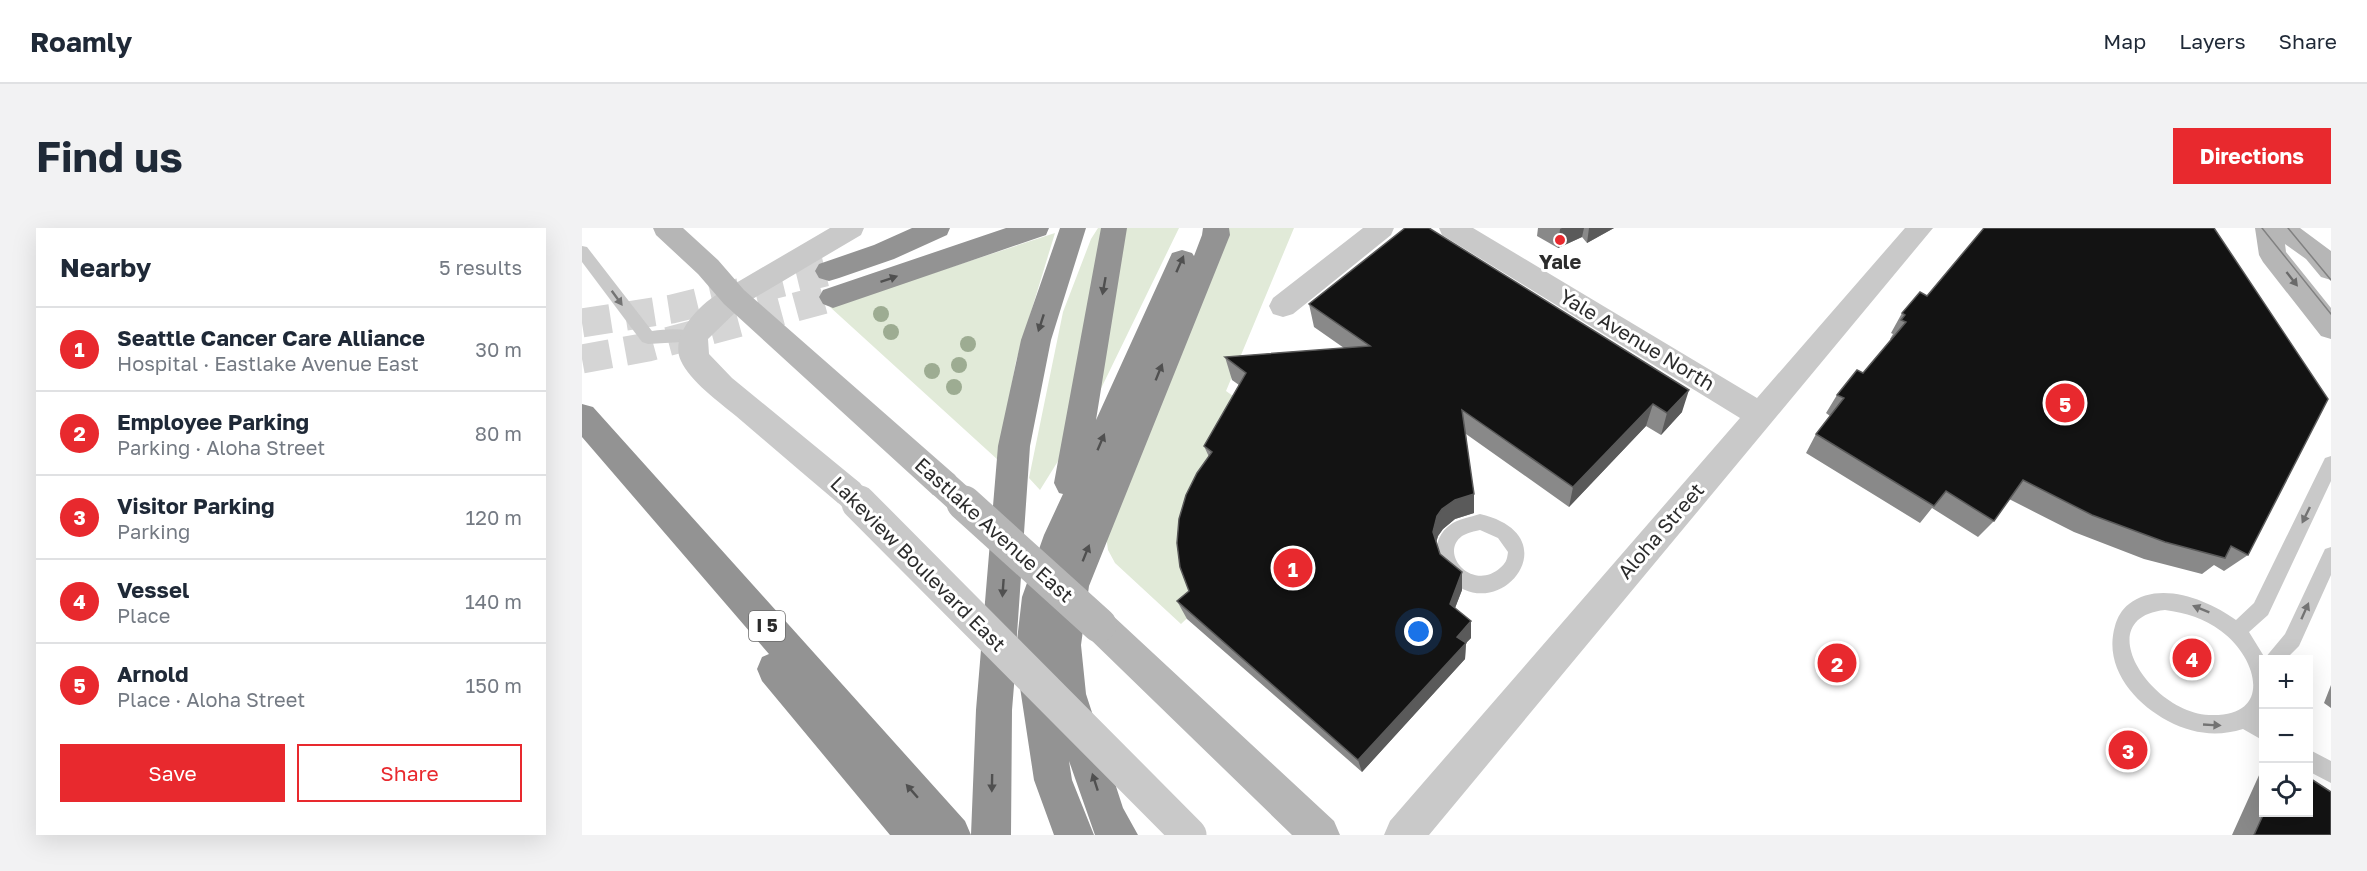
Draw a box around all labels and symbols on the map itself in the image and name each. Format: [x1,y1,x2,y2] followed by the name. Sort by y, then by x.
[1553,233,1567,247] marker: Yale
[1539,249,1581,273] place label: Yale
[1175,255,1185,273] one-way arrow
[2286,272,2298,287] one-way arrow
[880,273,898,283] one-way arrow
[1099,276,1108,295] one-way arrow
[1556,283,1719,395] street label: Yale Avenue North
[611,289,623,305] one-way arrow
[1036,314,1045,332] one-way arrow
[1155,363,1165,381] one-way arrow
[2046,380,2084,426] pin: 5
[1096,433,1106,451] one-way arrow
[911,452,1079,607] street label: Eastlake Avenue East
[826,471,1011,656] street label: Lakeview Boulevard East
[1612,478,1708,583] street label: Aloha Street
[2301,507,2310,524] one-way arrow
[1081,543,1091,561] one-way arrow
[1274,546,1312,590] pin: 1
[998,579,1008,598] one-way arrow
[2301,603,2310,620] one-way arrow
[2191,604,2209,614] one-way arrow
[749,611,785,641] road number: I 5
[1404,617,1433,646] your location
[2172,636,2212,680] pin: 4
[1818,640,1856,686] pin: 2
[2203,720,2222,730] one-way arrow
[2108,728,2148,772] pin: 3
[987,773,997,792] one-way arrow
[1090,773,1099,791] one-way arrow
[906,784,919,799] one-way arrow

